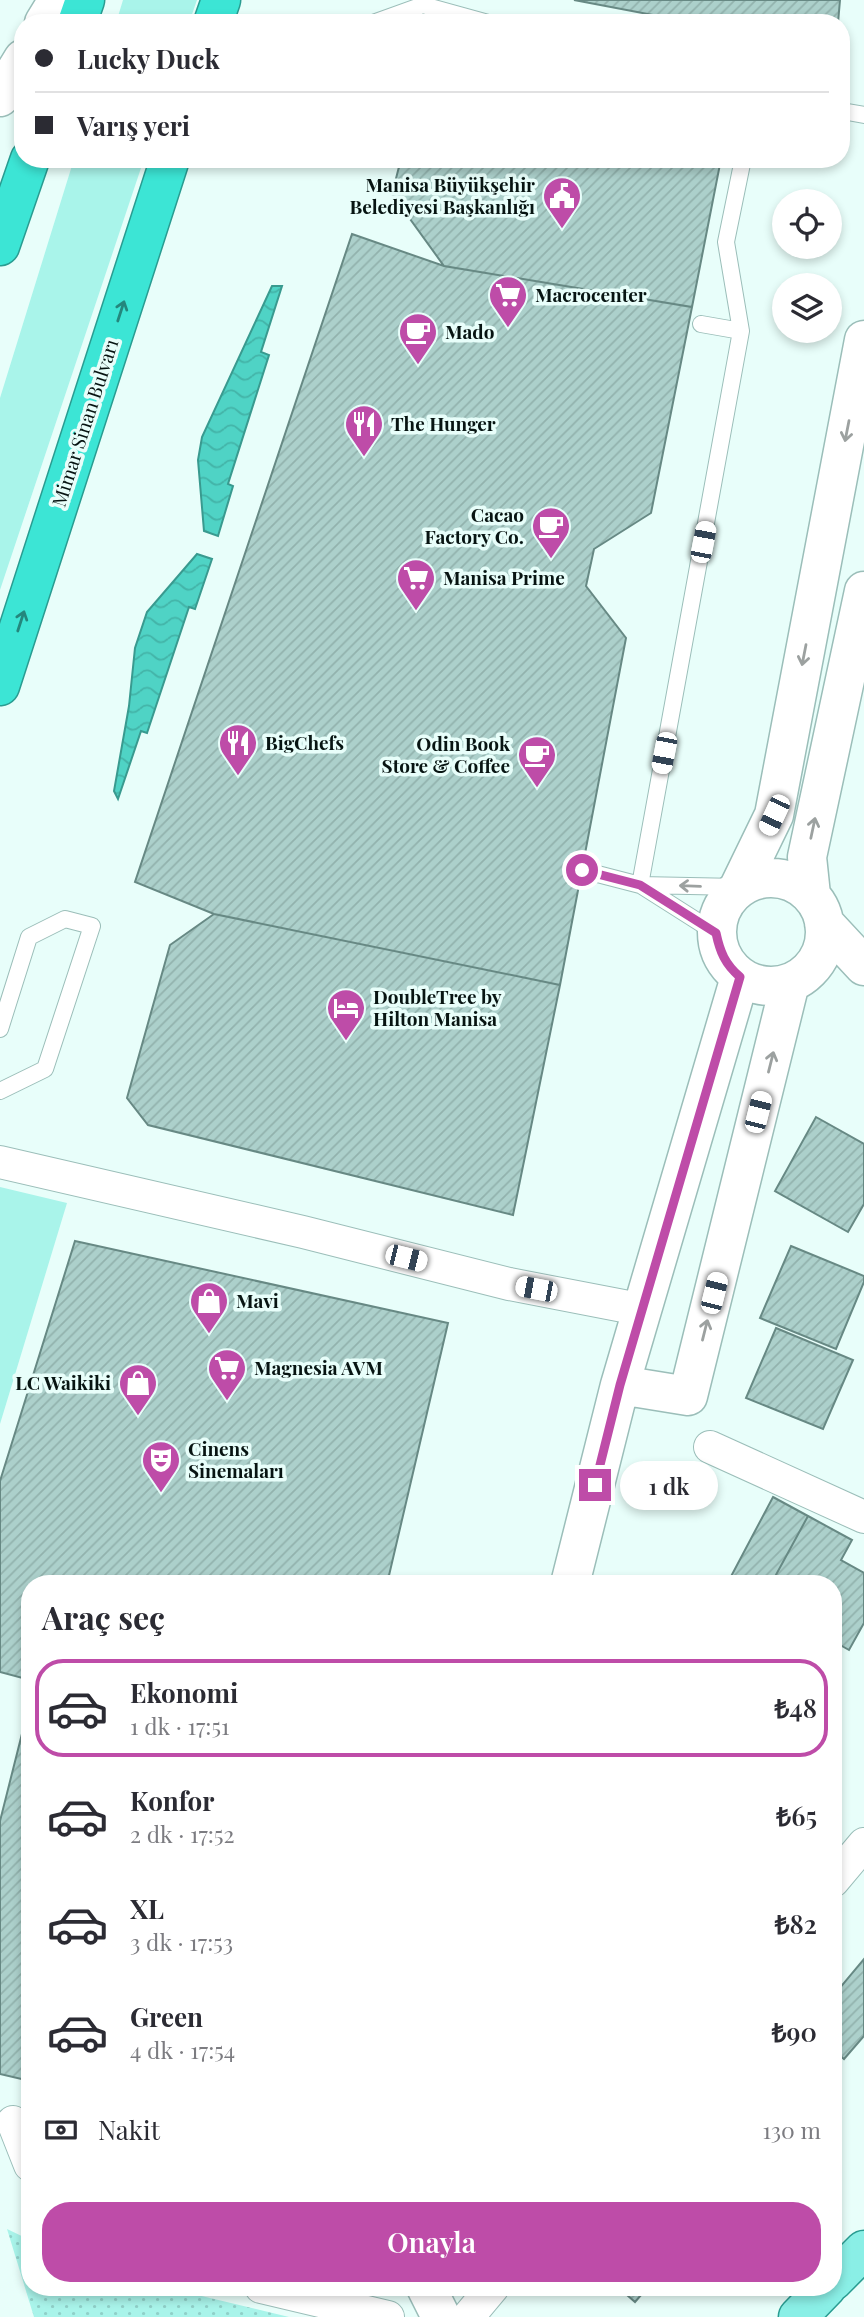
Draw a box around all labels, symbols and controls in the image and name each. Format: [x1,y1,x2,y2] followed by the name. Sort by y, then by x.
[77,41,220,76] text: Lucky Duck
[77,108,190,143] text: Varış yeri
[349,171,535,219] place label: Manisa Büyükşehir Belediyesi Başkanlığı
[541,175,583,230] public building icon: Manisa Büyükşehir Belediyesi Başkanlığı
[772,189,842,343] map controls
[772,189,842,259] button: locate
[772,273,842,343] button: layers
[487,274,529,329] supermarket icon: Macrocenter
[535,281,647,307] place label: Macrocenter
[115,301,128,323] one-way arrow
[397,311,439,366] cafe icon: Mado
[445,318,495,344] place label: Mado
[45,335,124,510] street label: Mimar Sinan Bulvarı
[343,403,385,458] restaurant icon: The Hunger
[391,410,496,436] place label: The Hunger
[839,419,853,442] one-way arrow
[425,501,524,549] place label: Cacao Factory Co.
[530,505,572,560] cafe icon: Cacao Factory Co.
[689,519,718,565] car
[395,557,437,612] supermarket icon: Manisa Prime
[443,564,565,590] place label: Manisa Prime
[16,611,28,633] one-way arrow
[797,643,810,666] one-way arrow
[217,722,259,777] restaurant icon: BigChefs
[265,729,344,755] place label: BigChefs
[382,730,511,778] place label: Odin Book Store & Coffee
[650,730,679,776] car
[516,734,558,789] cafe icon: Odin Book Store & Coffee
[756,792,793,838] car
[806,817,820,840] one-way arrow
[566,854,598,886] route start
[679,879,702,893] one-way arrow
[373,983,502,1031] place label: DoubleTree by Hilton Manisa
[325,987,367,1042] hotel icon: DoubleTree by Hilton Manisa
[765,1051,778,1074] one-way arrow
[743,1089,774,1135] car
[384,1243,429,1273] car
[699,1270,730,1316] car
[514,1275,559,1303] car
[188,1280,230,1335] shop icon: Mavi
[236,1287,279,1313] place label: Mavi
[698,1319,712,1342] one-way arrow
[206,1347,248,1402] supermarket icon: Magnesia AVM
[254,1354,383,1380] place label: Magnesia AVM
[117,1362,159,1417] shop icon: LC Waikiki
[15,1369,111,1395] place label: LC Waikiki
[188,1435,284,1483] place label: Cinens Sinemaları
[140,1439,182,1494] theatre icon: Cinens Sinemaları
[620,1460,718,1510] callout: 1 dk
[579,1469,611,1501] route end
[648,1470,690,1501] text: 1 dk
[42,1595,165,1638] text: Araç seç
[130,1675,238,1710] text: Ekonomi
[46,1677,109,1740] icon: car
[774,1690,817,1725] text: ₺48
[130,1710,230,1741] text: 1 dk · 17:51
[130,1783,214,1818] text: Konfor
[46,1785,109,1848] icon: car
[776,1798,817,1833] text: ₺65
[130,1818,235,1849] text: 2 dk · 17:52
[130,1891,164,1926] text: XL
[46,1893,109,1956] icon: car
[775,1906,817,1941] text: ₺82
[130,1926,233,1957] text: 3 dk · 17:53
[130,1999,203,2034] text: Green
[46,2001,109,2064] icon: car
[772,2014,817,2049] text: ₺90
[130,2034,235,2065] text: 4 dk · 17:54
[42,2111,80,2149] icon: cash
[98,2112,160,2147] text: Nakit
[763,2114,821,2145] text: 130 m
[42,2202,821,2282] button: Onayla

